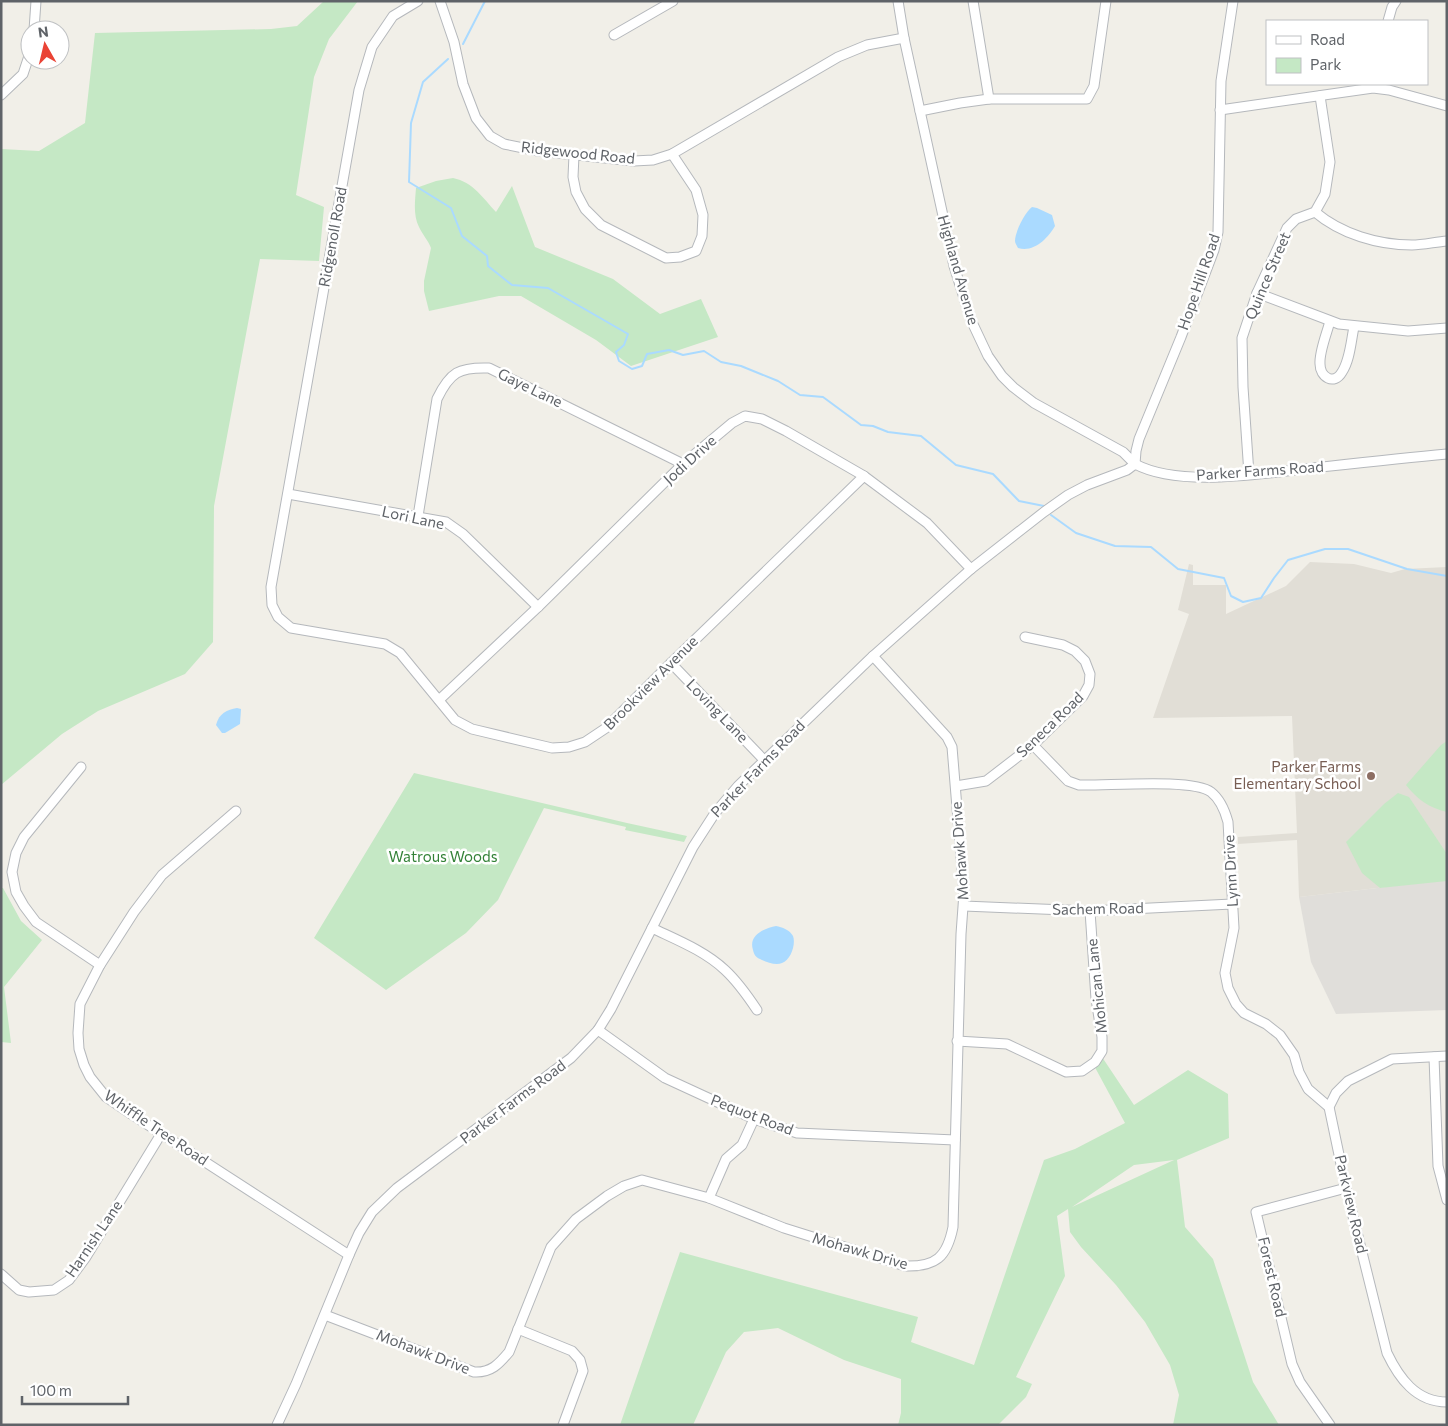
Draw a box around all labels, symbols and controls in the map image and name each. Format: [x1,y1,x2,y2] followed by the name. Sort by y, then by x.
[20,20,70,70] north arrow
[1266,20,1428,85] legend
[37,22,50,41] text: N
[1310,30,1345,48] text: Road
[1310,55,1341,73] text: Park
[520,137,636,167] street label: Ridgewood Road
[314,185,350,288] street label: Ridgenoll Road
[935,213,983,327] street label: Highland Avenue
[1240,229,1294,322] street label: Quince Street
[1173,231,1223,332] street label: Hope Hill Road
[495,364,566,411] street label: Gaye Lane
[659,431,720,488] street label: Jodi Drive
[1196,457,1324,483] street label: Parker Farms Road
[380,502,446,532] street label: Lori Lane
[600,631,701,733] street label: Brookview Avenue
[683,675,753,746] street label: Loving Lane
[1012,688,1087,761] street label: Seneca Road
[706,716,808,821] street label: Parker Farms Road
[1234,757,1361,792] place label: Parker Farms Elementary School
[1365,770,1377,782] marker: Parker Farms Elementary School
[947,801,971,901] street label: Mohawk Drive
[1219,834,1241,908] street label: Lynn Drive
[389,847,498,865] park label: Watrous Woods
[1052,898,1144,918] street label: Sachem Road
[1082,938,1110,1034] street label: Mohican Lane
[456,1056,569,1147] street label: Parker Farms Road
[101,1086,212,1169] street label: Whiffle Tree Road
[708,1090,796,1138] street label: Pequot Road
[1332,1153,1372,1255] street label: Parkview Road
[61,1197,125,1280] street label: Harnish Lane
[810,1228,910,1272] street label: Mohawk Drive
[1255,1235,1291,1319] street label: Forest Road
[374,1325,473,1377] street label: Mohawk Drive
[22,1374,129,1406] scale bar
[30,1381,72,1399] text: 100 m

